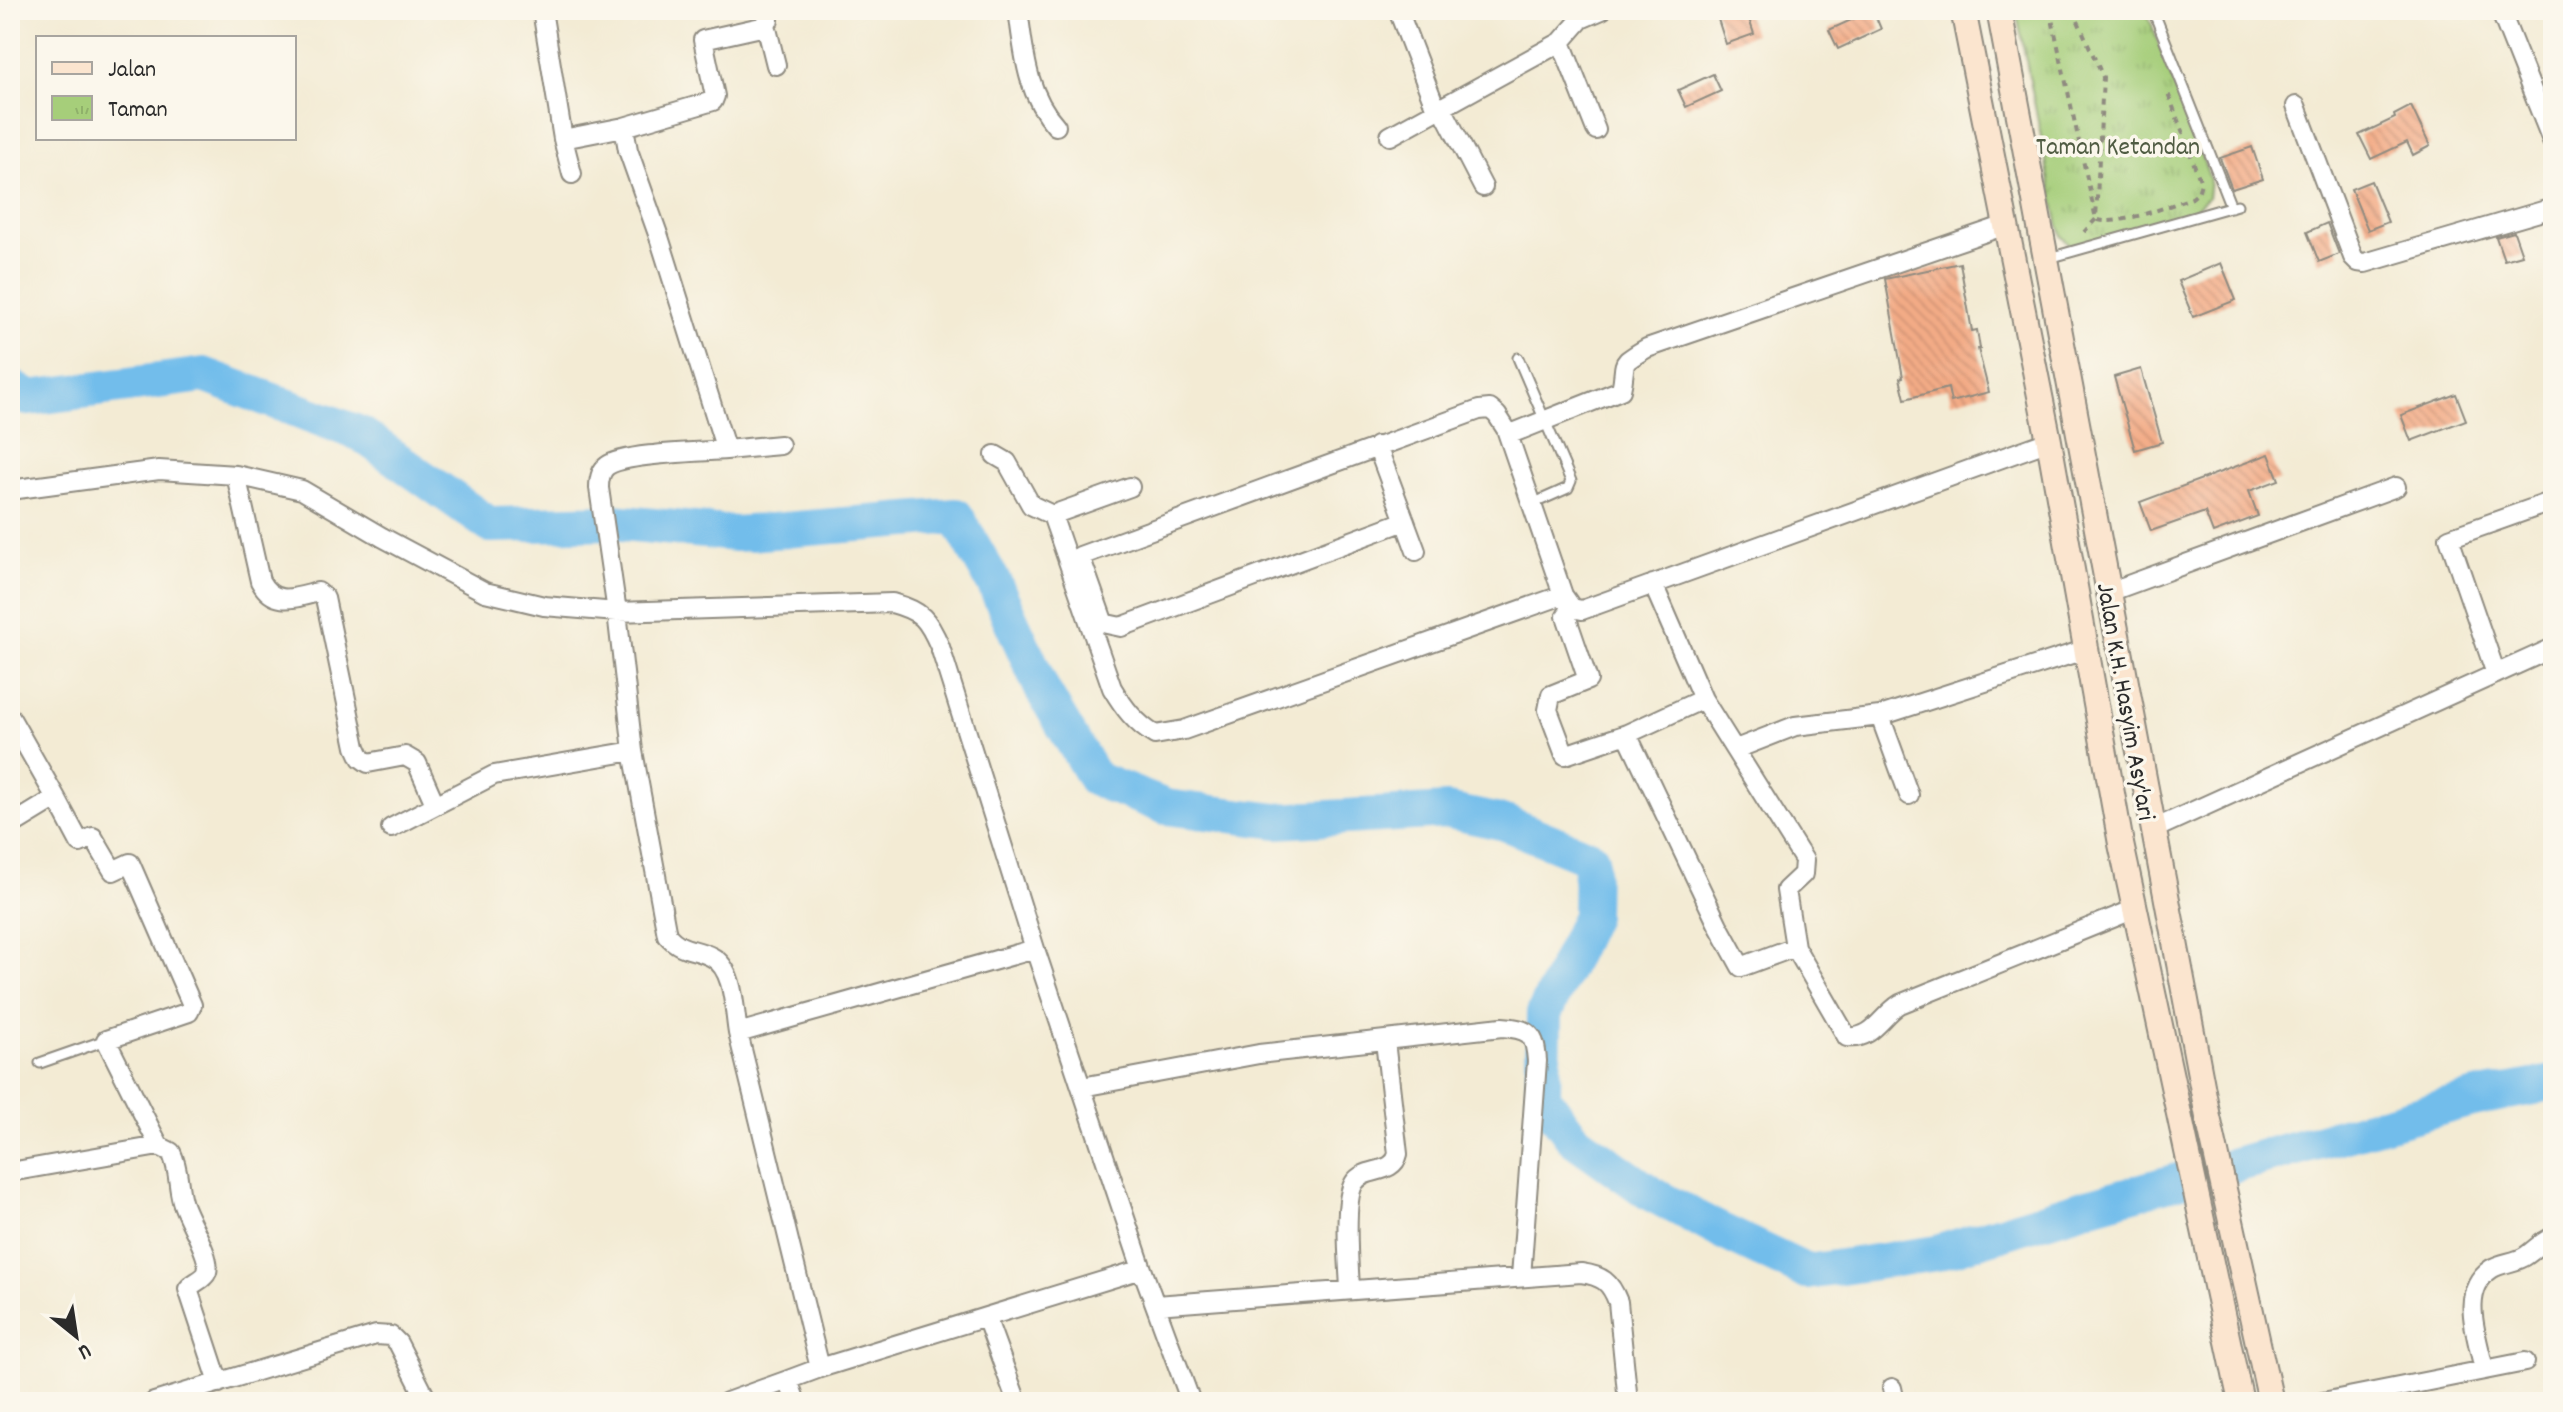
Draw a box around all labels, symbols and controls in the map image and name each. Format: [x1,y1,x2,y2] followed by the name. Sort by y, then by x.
[36,36,296,140] legend
[108,54,156,88] text: Jalan
[108,94,168,128] text: Taman
[2036,130,2200,167] park label: Taman Ketandan
[2085,580,2163,824] street label: Jalan K.H. Hasyim Asy'ari
[36,1296,116,1376] north arrow
[72,1334,97,1366] text: U

